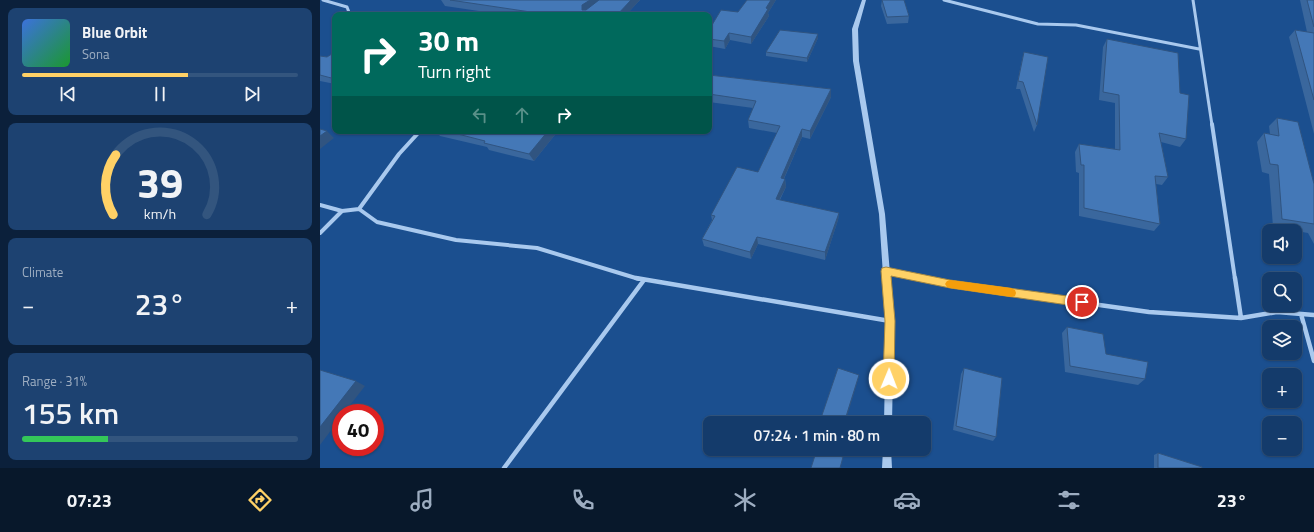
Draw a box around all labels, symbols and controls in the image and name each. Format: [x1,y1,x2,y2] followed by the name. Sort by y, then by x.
[418,19,479,62] text: 30 m
[82,21,147,44] text: Blue Orbit
[352,28,404,80] icon: right
[82,44,109,64] text: Sona
[418,58,491,85] text: Turn right
[57,83,79,105] icon: previous
[149,83,171,105] icon: pause
[241,83,263,105] icon: next
[469,104,491,126] icon: left
[511,104,533,126] icon: ahead
[553,104,575,126] icon: right
[137,150,183,213] text: 39
[144,202,176,224] text: km/h
[1262,224,1302,456] map controls
[1262,224,1302,264] button: sound
[22,262,63,282] text: Climate
[1262,272,1302,312] button: search
[135,281,185,327] text: 23°
[1065,285,1099,319] pin
[22,288,34,322] text: −
[286,288,298,322] text: +
[1071,291,1093,313] icon: arrive
[1262,320,1302,360] button: layers
[868,358,910,400] position arrow
[1262,368,1302,408] button: +
[22,371,87,391] text: Range · 31%
[22,390,119,436] text: 155 km
[332,404,384,456] speed limit sign: 40
[1262,416,1302,456] button: −
[754,424,880,447] text: 07:24 · 1 min · 80 m
[246,486,274,514] icon: directions
[408,486,436,514] icon: music
[569,486,597,514] icon: phone
[731,486,759,514] icon: climate
[893,486,921,514] icon: car
[1055,486,1083,514] icon: filters
[67,487,112,514] text: 07:23
[1217,487,1247,514] text: 23°

